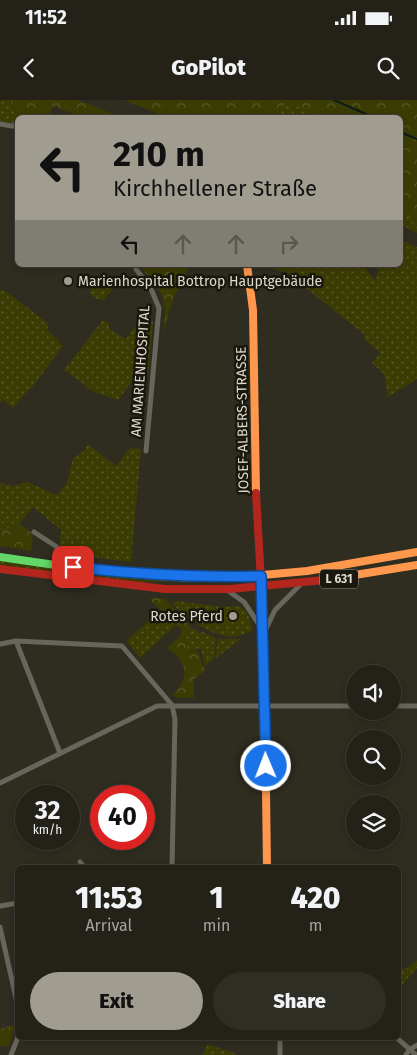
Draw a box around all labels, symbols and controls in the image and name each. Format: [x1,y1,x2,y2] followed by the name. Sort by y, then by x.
[25,6,67,29] text: 11:52
[15,54,43,82] icon: back
[171,54,246,81] text: GoPilot
[374,54,402,82] icon: search
[113,133,205,175] text: 210 m
[30,135,95,200] icon: left
[113,175,317,202] text: Kirchhellener Straße
[116,230,144,258] icon: left
[169,230,197,258] icon: ahead
[222,230,250,258] icon: ahead
[275,230,303,258] icon: right
[78,273,322,290] place label: Marienhospital Bottrop Hauptgebäude
[62,275,74,287] marker: Marienhospital Bottrop Hauptgebäude
[127,305,154,437] street label: AM MARIENHOSPITAL
[233,346,252,494] street label: JOSEF-ALBERS-STRASSE
[52,546,94,588] pin
[59,553,87,581] icon: arrive
[320,569,358,588] road number: L 631
[150,608,223,625] place label: Rotes Pferd
[227,610,239,622] marker: Rotes Pferd
[346,665,401,850] map controls
[346,665,401,720] button: sound
[346,730,401,785] button: search
[239,739,291,791] position arrow
[90,785,155,850] speed limit sign: 40
[346,795,401,850] button: layers
[35,796,60,826] text: 32
[33,823,62,837] text: km/h
[75,880,142,916] text: 11:53
[209,880,224,916] text: 1
[291,880,341,916] text: 420
[85,916,132,935] text: Arrival
[203,916,230,935] text: min
[309,916,322,935] text: m
[30,972,203,1030] button: Exit
[213,972,386,1030] button: Share

